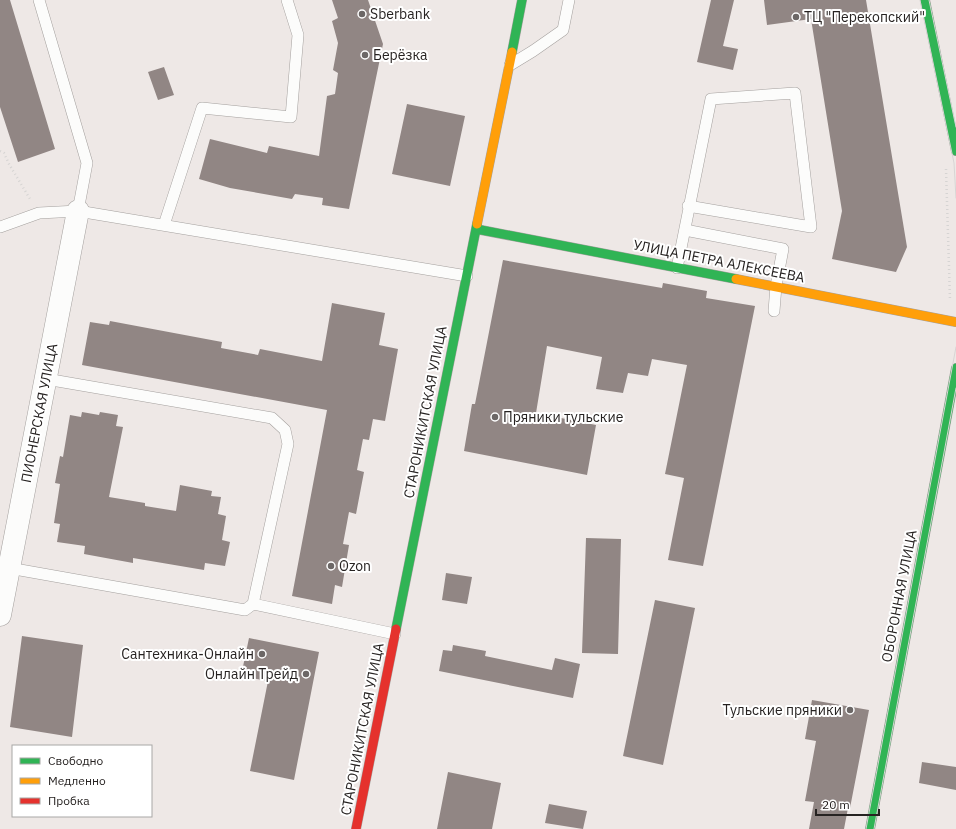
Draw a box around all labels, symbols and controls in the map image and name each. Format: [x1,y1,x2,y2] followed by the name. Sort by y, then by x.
[370,5,431,23] place label: Sberbank
[804,8,925,26] place label: ТЦ "Перекопский"
[357,9,367,19] marker: Sberbank
[791,12,801,22] marker: ТЦ "Перекопский"
[373,46,428,64] place label: Берёзка
[360,50,370,60] marker: Берёзка
[632,236,806,286] street label: УЛИЦА ПЕТРА АЛЕКСЕЕВА
[399,324,451,500] street label: СТАРОНИКИТСКАЯ УЛИЦА
[17,342,61,484] street label: ПИОНЕРСКАЯ УЛИЦА
[503,408,624,426] place label: Пряники тульские
[490,412,500,422] marker: Пряники тульские
[877,528,921,664] street label: ОБОРОННАЯ УЛИЦА
[339,557,371,575] place label: Ozon
[326,561,336,571] marker: Ozon
[336,641,388,817] street label: СТАРОНИКИТСКАЯ УЛИЦА
[121,645,254,663] place label: Сантехника-Онлайн
[257,649,267,659] marker: Сантехника-Онлайн
[205,665,298,683] place label: Онлайн Трейд
[301,669,311,679] marker: Онлайн Трейд
[723,701,842,719] place label: Тульские пряники
[845,705,855,715] marker: Тульские пряники
[12,745,152,817] legend
[48,753,104,768] text: Свободно
[48,773,106,788] text: Медленно
[816,791,879,817] scale bar
[48,793,90,808] text: Пробка
[822,797,850,812] text: 20 m

